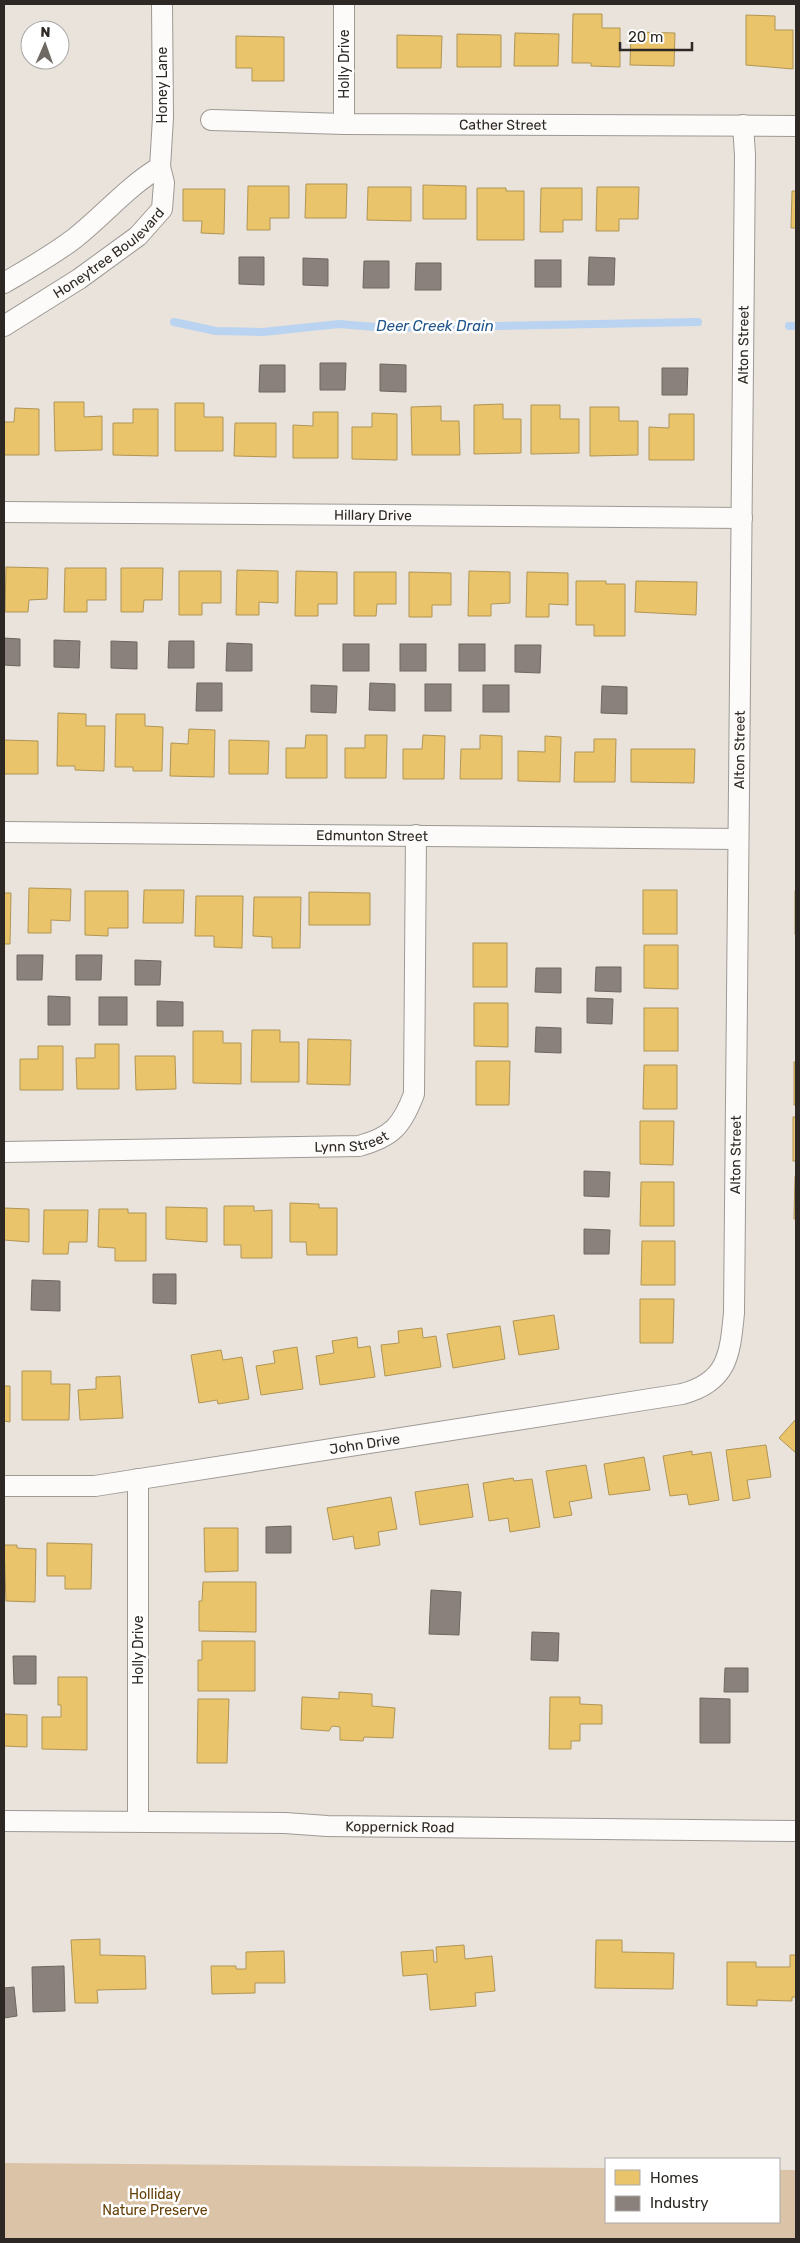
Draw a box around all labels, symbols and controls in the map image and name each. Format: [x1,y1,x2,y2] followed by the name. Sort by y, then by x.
[20,20,70,70] north arrow
[620,20,692,52] scale bar
[40,24,51,41] text: N
[628,28,663,46] text: 20 m
[336,29,353,99] street label: Holly Drive
[154,46,171,123] street label: Honey Lane
[459,117,547,134] street label: Cather Street
[50,204,168,302] street label: Honeytree Boulevard
[735,305,753,384] street label: Alton Street
[376,317,494,335] water label: Deer Creek Drain
[334,507,412,524] street label: Hillary Drive
[731,710,749,789] street label: Alton Street
[316,827,429,845] street label: Edmunton Street
[727,1115,745,1194] street label: Alton Street
[314,1127,392,1156] street label: Lynn Street
[328,1430,401,1458] street label: John Drive
[130,1615,147,1685] street label: Holly Drive
[345,1818,455,1836] street label: Koppernick Road
[605,2158,780,2223] legend
[650,2169,699,2187] text: Homes
[102,2186,208,2219] park label: Holliday Nature Preserve
[650,2194,709,2212] text: Industry

